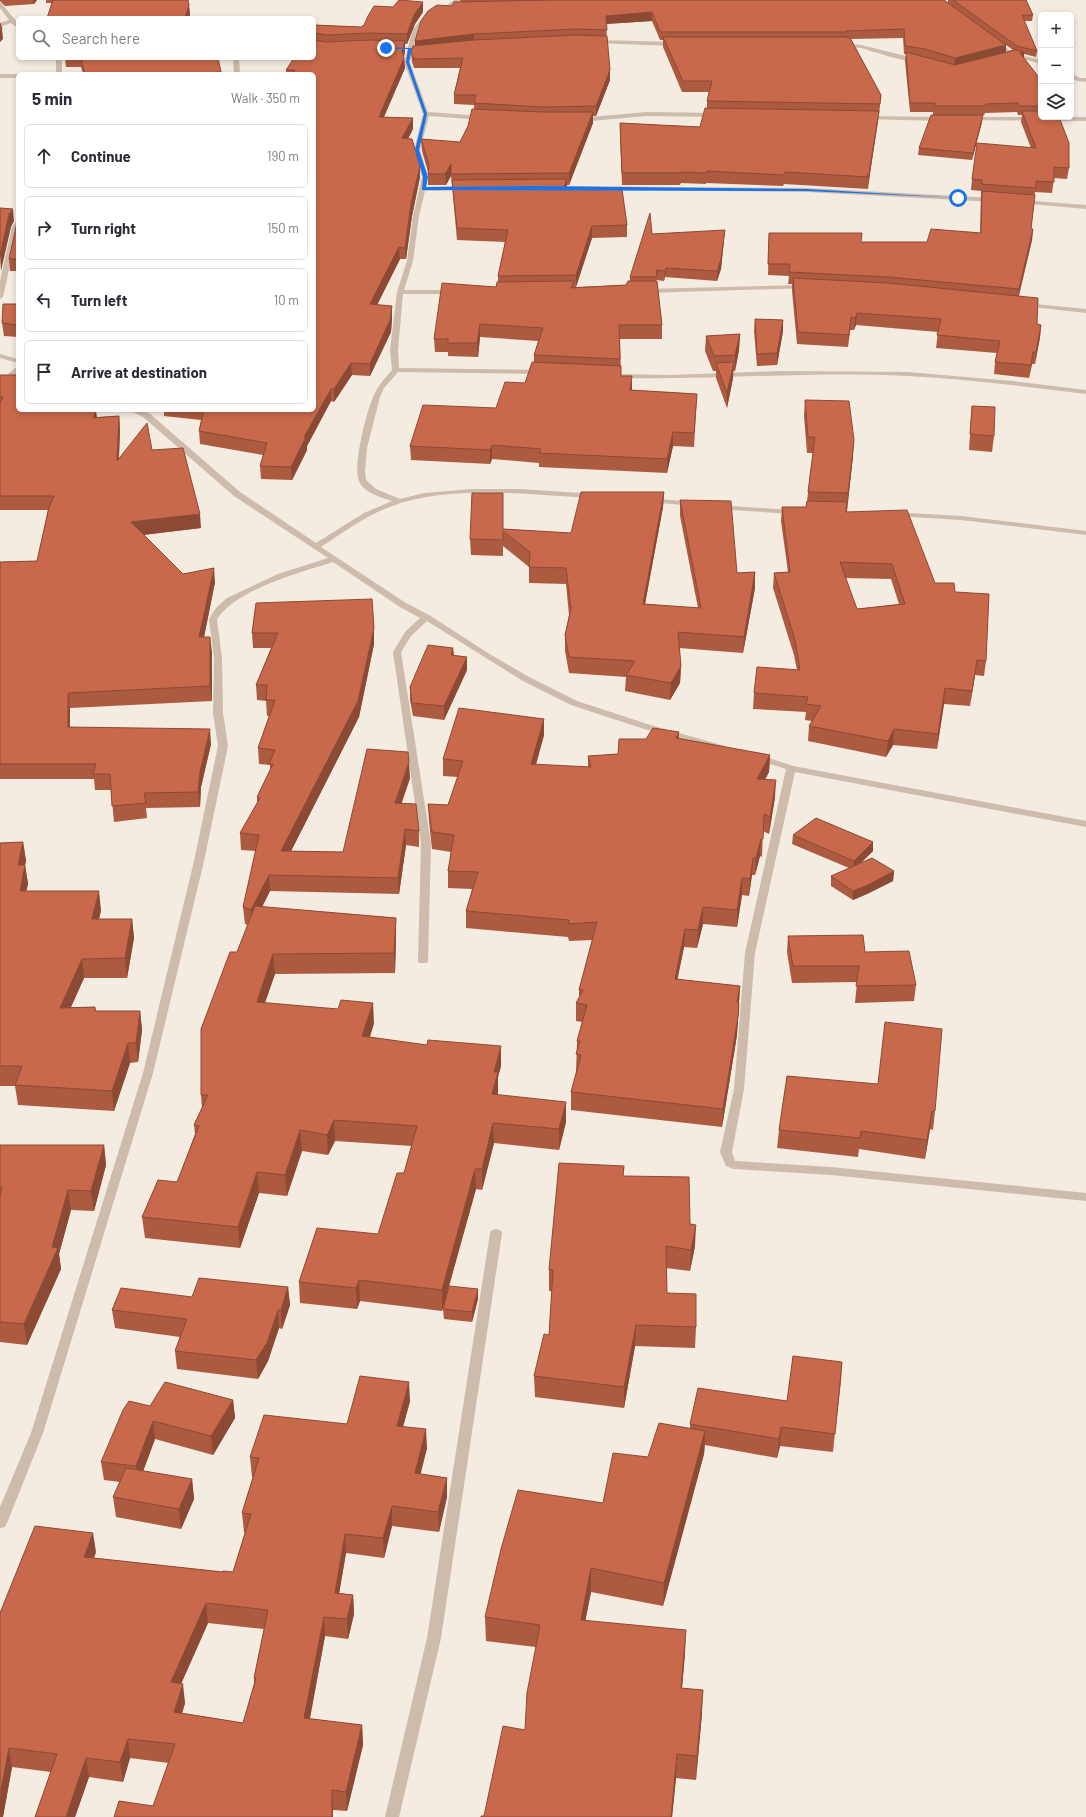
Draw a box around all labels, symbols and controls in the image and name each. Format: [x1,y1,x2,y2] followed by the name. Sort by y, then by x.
[1038,12,1074,120] map controls
[1038,12,1074,48] button: +
[16,16,316,60] search box
[30,27,52,49] icon: search
[62,29,140,47] text: Search here
[377,39,395,57] route end
[1038,48,1074,84] button: −
[1038,84,1074,120] button: layers
[32,88,72,108] text: 5 min
[231,90,300,106] text: Walk · 350 m
[33,145,55,167] icon: ahead
[71,147,131,165] text: Continue
[267,148,299,164] text: 190 m
[949,189,967,207] route start
[33,217,55,239] icon: right
[71,219,136,237] text: Turn right
[267,220,299,236] text: 150 m
[33,289,55,311] icon: left
[71,291,127,309] text: Turn left
[274,292,299,308] text: 10 m
[33,361,55,383] icon: arrive
[71,363,207,381] text: Arrive at destination

